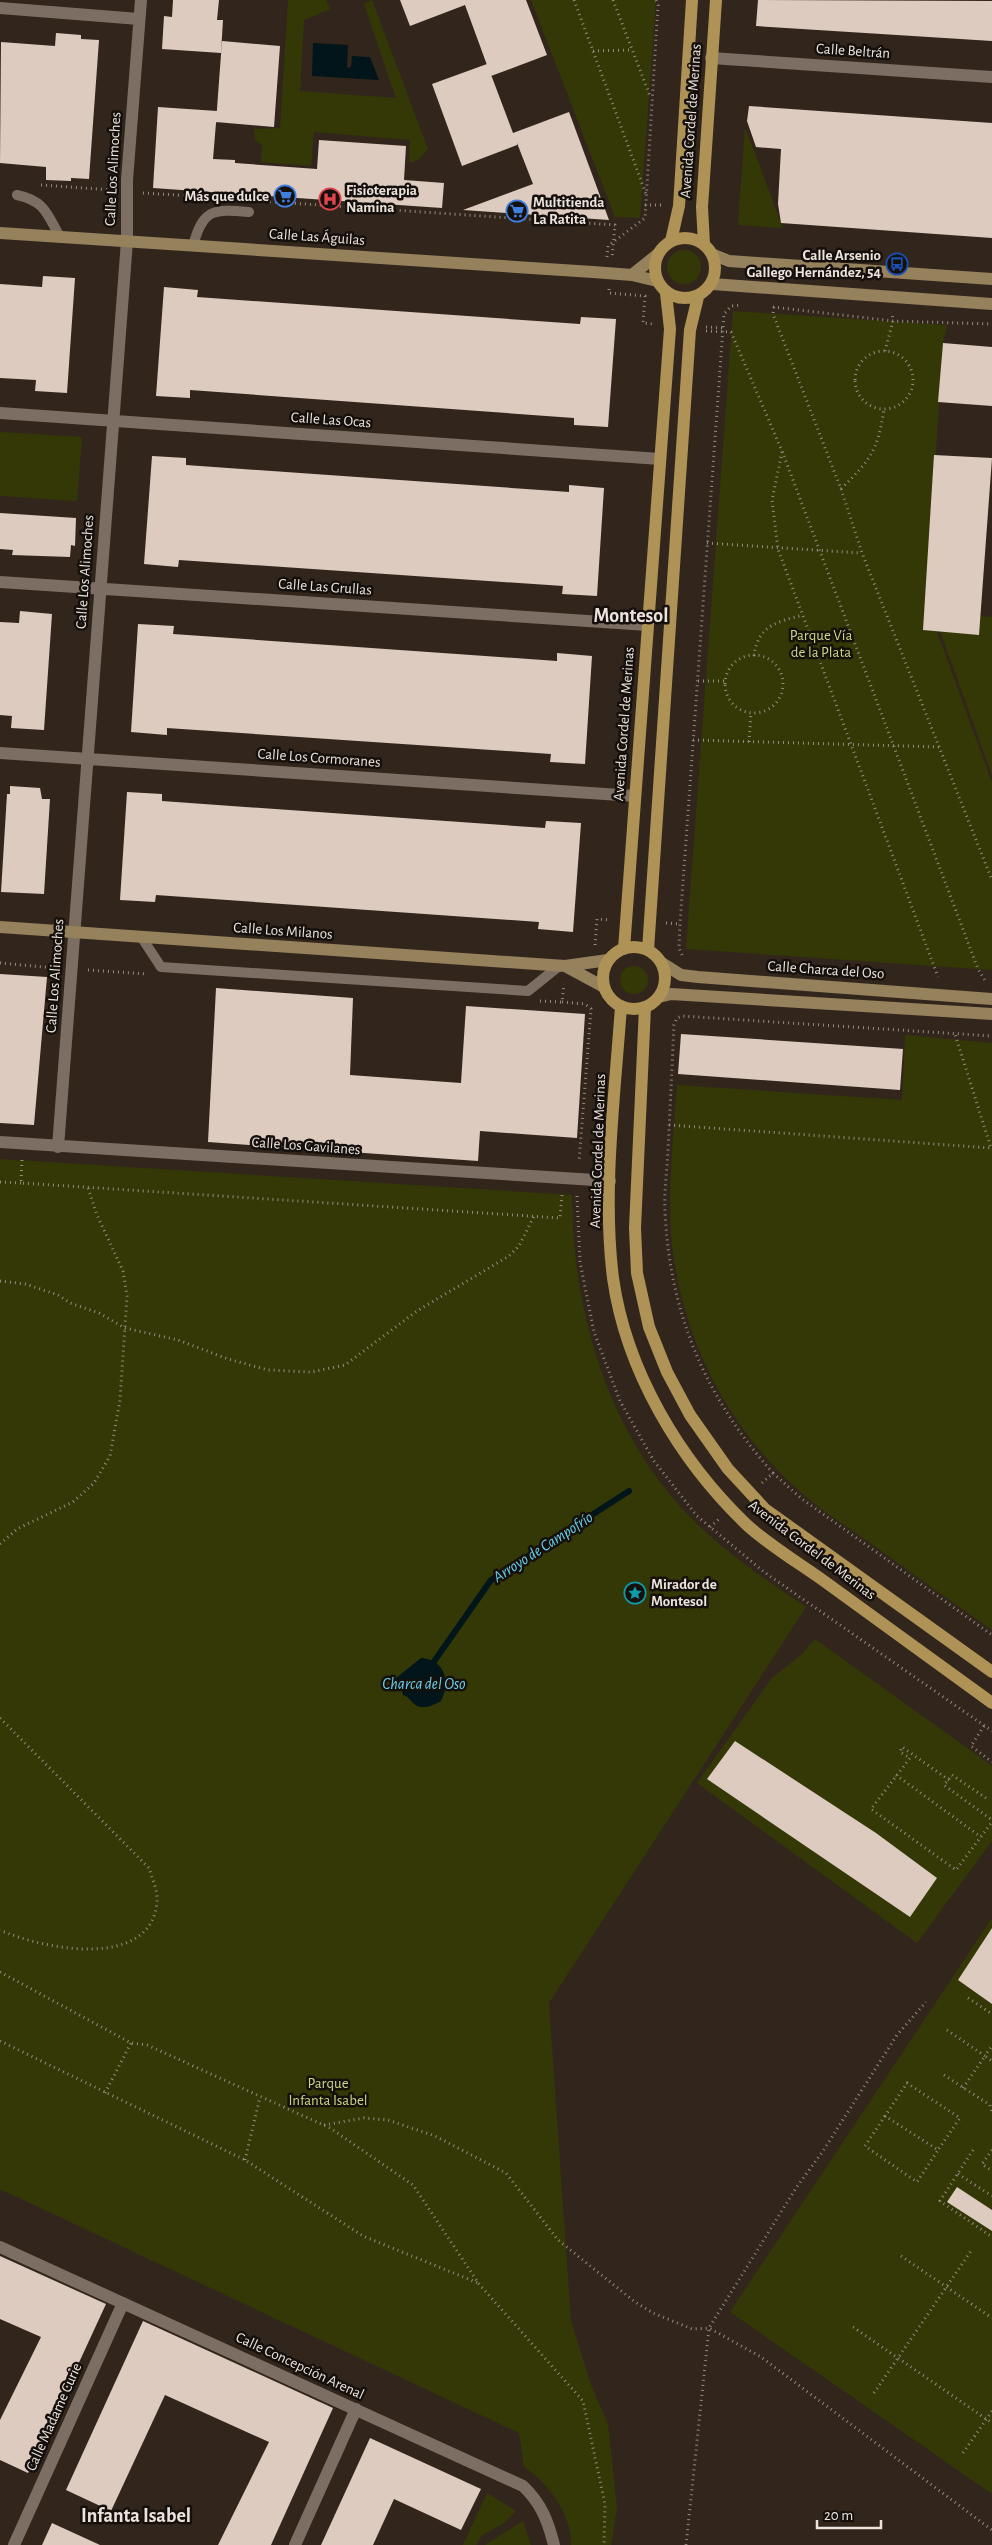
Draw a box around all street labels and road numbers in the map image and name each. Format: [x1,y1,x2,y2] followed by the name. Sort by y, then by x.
[816,41,890,61] street label: Calle Beltrán
[678,43,704,199] street label: Avenida Cordel de Merinas
[103,111,123,227] street label: Calle Los Alimoches
[269,224,366,248] street label: Calle Las Águilas
[290,410,372,430] street label: Calle Las Ocas
[74,514,96,630] street label: Calle Los Alimoches
[278,576,372,598] street label: Calle Las Grullas
[611,646,637,802] street label: Avenida Cordel de Merinas
[257,746,381,770] street label: Calle Los Cormoranes
[44,918,66,1034] street label: Calle Los Alimoches
[233,920,333,942] street label: Calle Los Milanos
[767,958,885,982] street label: Calle Charca del Oso
[588,1073,608,1229] street label: Avenida Cordel de Merinas
[251,1135,361,1157] street label: Calle Los Gavilanes
[746,1497,878,1603] street label: Avenida Cordel de Merinas
[233,2330,367,2402] street label: Calle Concepción Arenal
[23,2361,85,2473] street label: Calle Madame Curie

